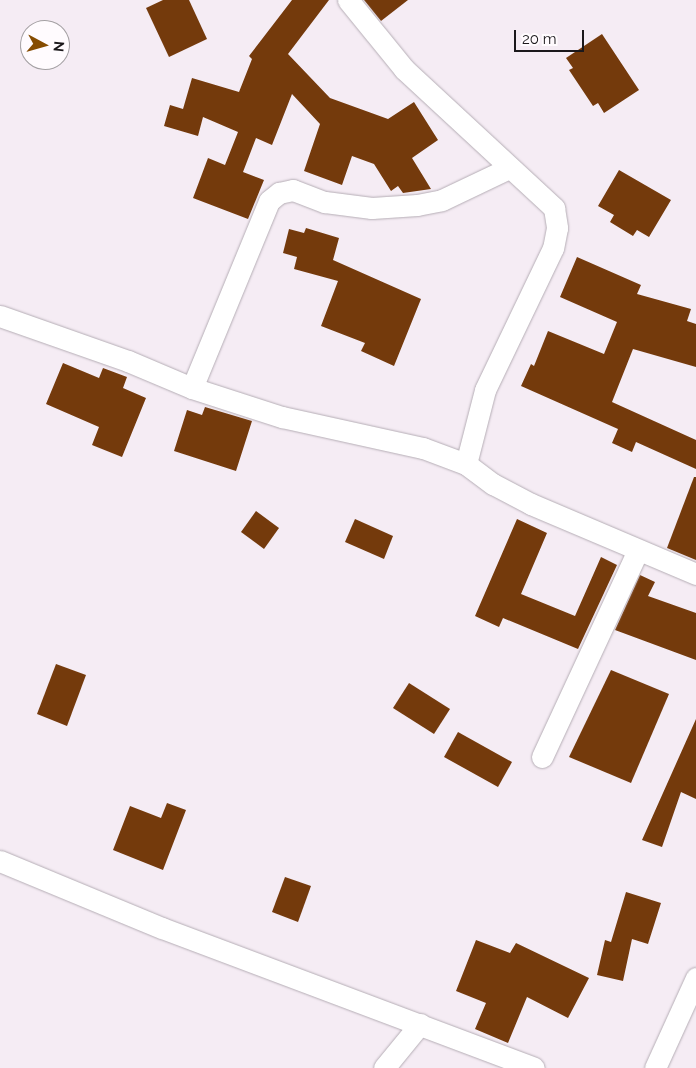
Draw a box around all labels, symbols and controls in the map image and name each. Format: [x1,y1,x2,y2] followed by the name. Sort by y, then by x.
[20,20,70,70] north arrow
[516,20,586,52] scale bar
[522,30,557,48] text: 20 m
[50,40,67,53] text: N

